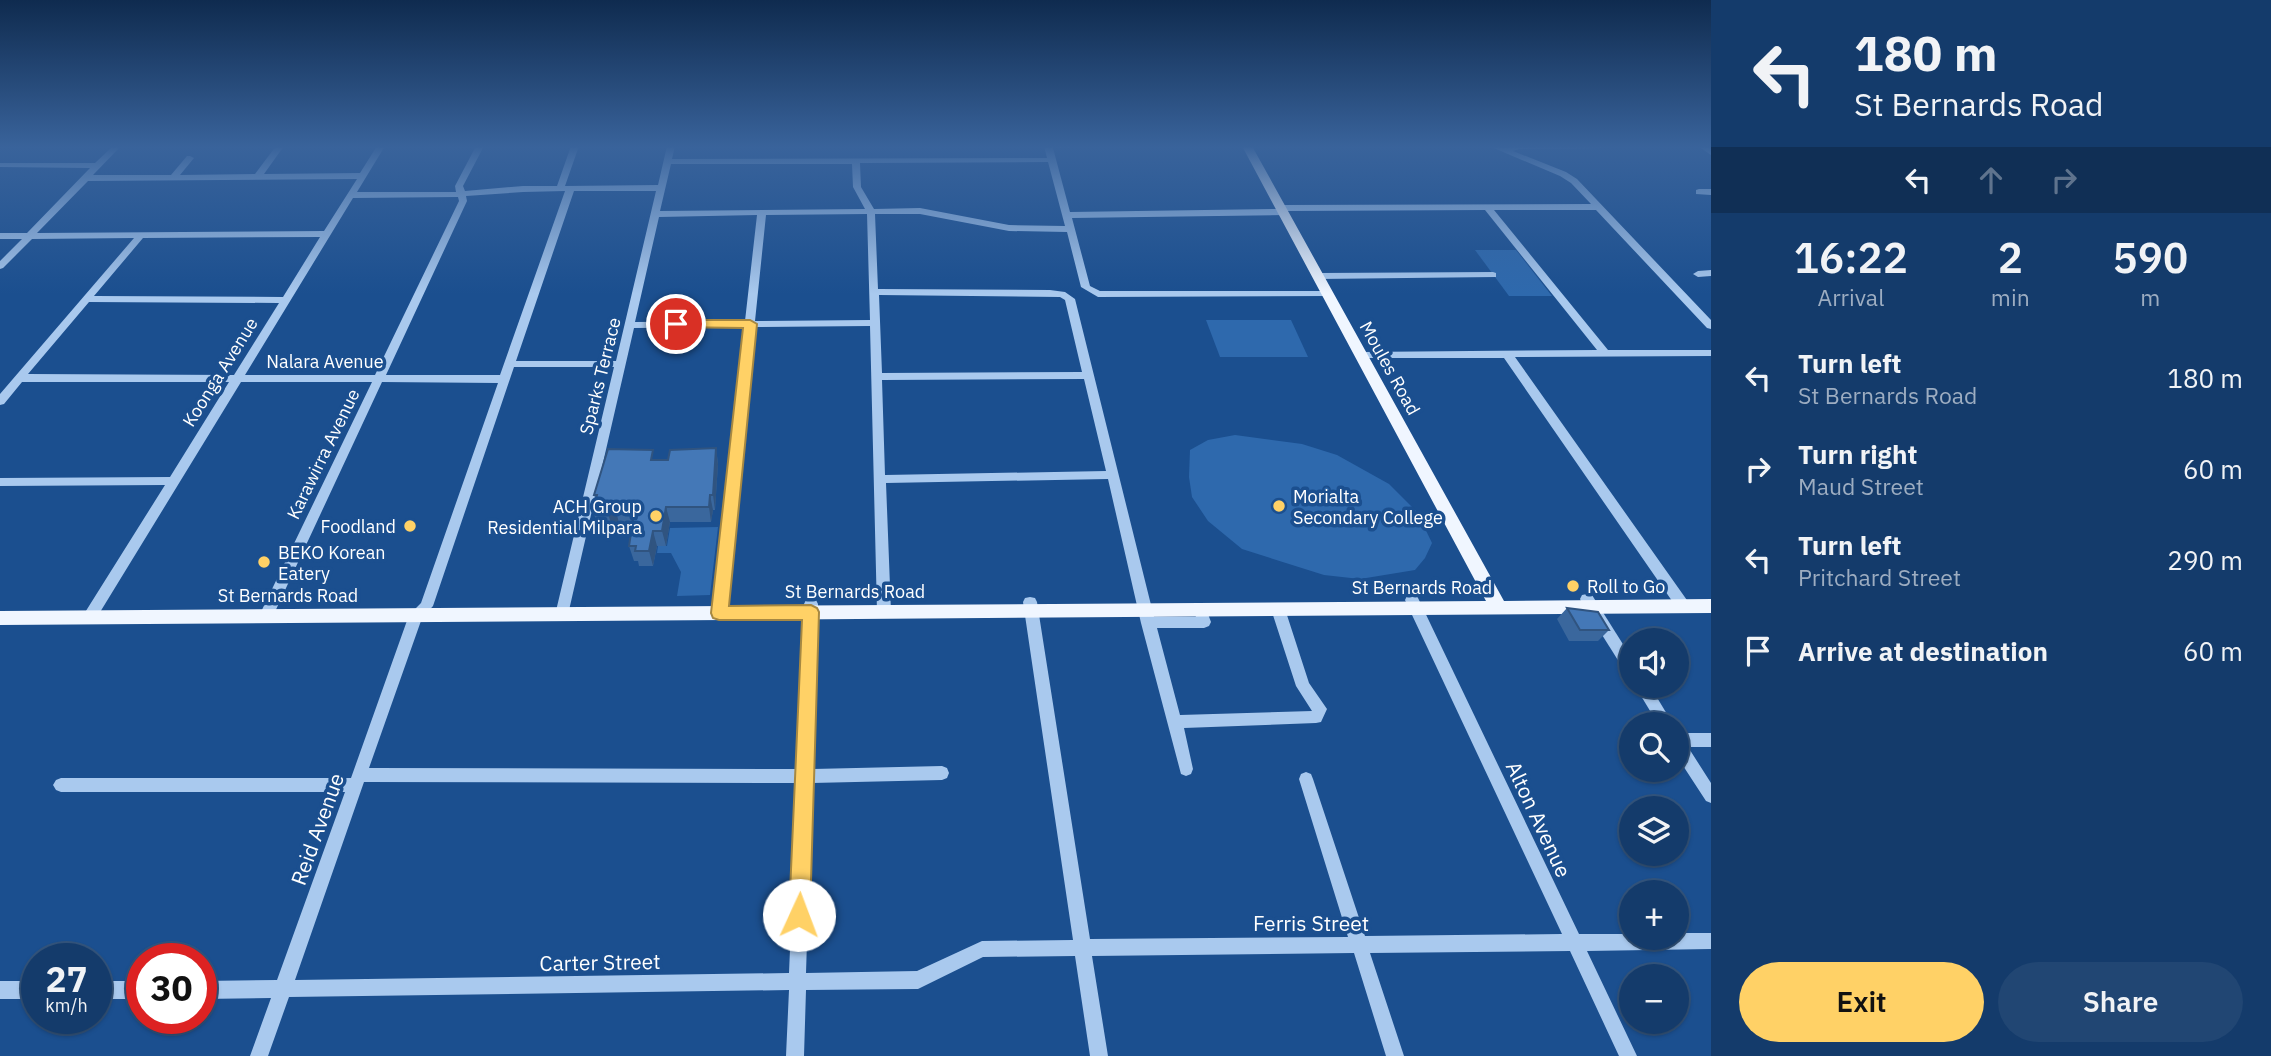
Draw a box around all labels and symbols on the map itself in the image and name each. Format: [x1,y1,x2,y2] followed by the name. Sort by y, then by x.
[646,294,706,354] pin
[177,313,263,431] street label: Koonga Avenue
[574,315,626,437] street label: Sparks Terrace
[1355,317,1425,419] street label: Moules Road
[266,350,384,373] street label: Nalara Avenue
[281,385,365,523] street label: Karawirra Avenue
[1293,485,1443,529] place label: Morialta Secondary College
[487,495,642,539] place label: ACH Group Residential Milpara
[1271,498,1287,514] marker: Morialta Secondary College
[648,508,664,524] marker: ACH Group Residential Milpara
[321,515,396,538] place label: Foodland
[402,518,418,534] marker: Foodland
[278,541,385,585] place label: BEKO Korean Eatery
[256,554,272,570] marker: BEKO Korean Eatery
[1587,575,1665,598] place label: Roll to Go
[1352,576,1492,599] street label: St Bernards Road
[1565,578,1581,594] marker: Roll to Go
[785,580,925,603] street label: St Bernards Road
[218,584,358,607] street label: St Bernards Road
[1500,756,1578,882] street label: Alton Avenue
[284,769,350,889] street label: Reid Avenue
[762,878,836,952] position arrow
[1253,909,1369,937] street label: Ferris Street
[126,943,217,1034] speed limit sign: 30
[539,947,661,977] street label: Carter Street

